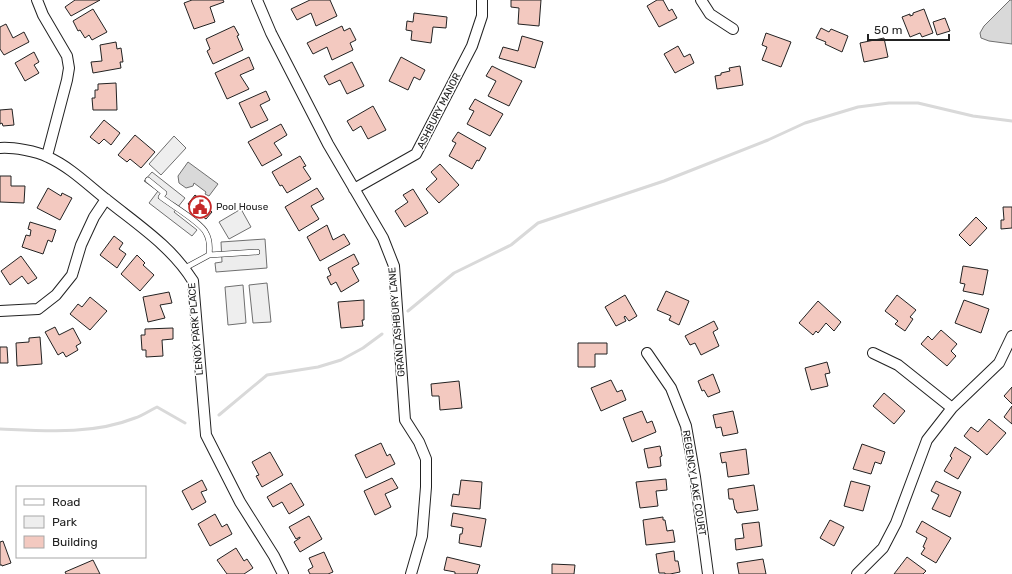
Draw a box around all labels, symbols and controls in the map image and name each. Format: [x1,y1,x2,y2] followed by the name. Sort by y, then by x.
[868,16,949,42] scale bar
[874,23,902,37] text: 50 m
[415,71,464,151] street label: ASHBURY MANOR
[187,194,213,220] public building icon: Pool House
[216,201,269,213] place label: Pool House
[386,267,408,377] street label: GRAND ASHBURY LANE
[186,282,206,376] street label: LENOX PARK PLACE
[680,429,708,537] street label: REGENCY LAKE COURT
[16,486,146,558] legend
[52,495,80,509] text: Road
[52,515,78,529] text: Park
[52,535,98,549] text: Building

